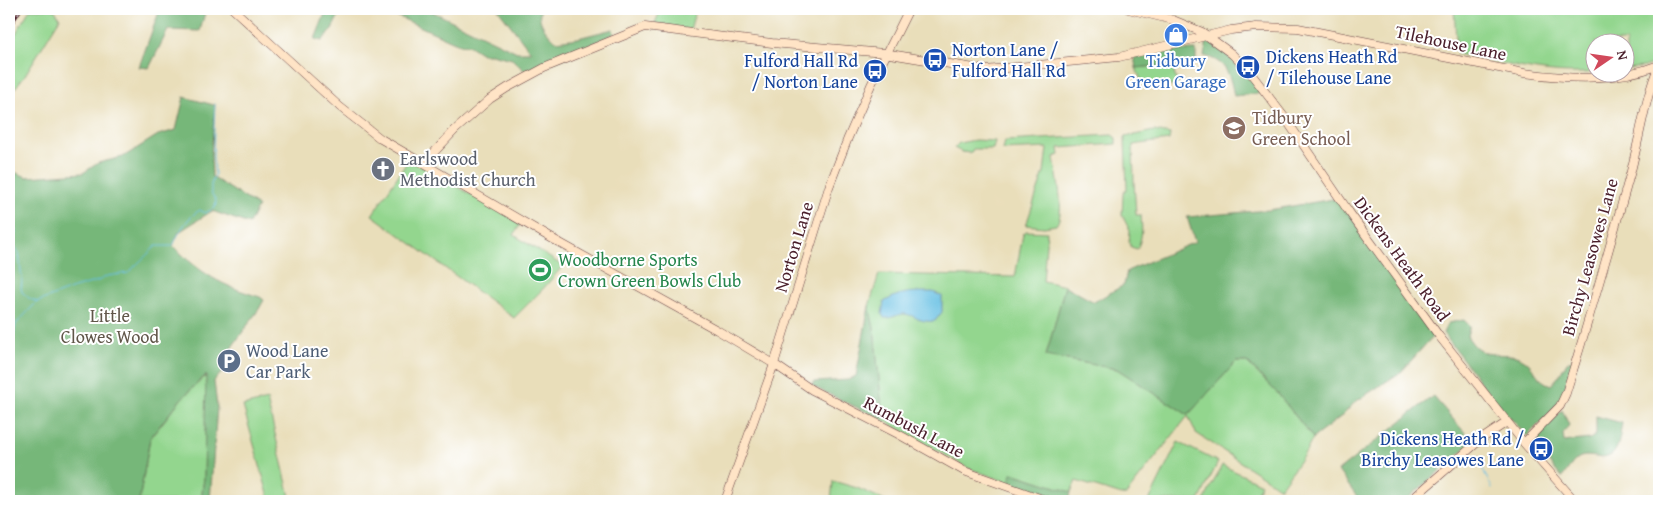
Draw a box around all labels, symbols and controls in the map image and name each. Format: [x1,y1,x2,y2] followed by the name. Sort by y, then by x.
[1393,18,1509,67] street label: Tilehouse Lane
[1163,22,1189,48] shop icon: Tidbury Green Garage
[1586,32,1636,82] north arrow
[952,36,1066,84] place label: Norton Lane / Fulford Hall Rd
[1266,43,1398,91] place label: Dickens Heath Rd / Tilehouse Lane
[744,47,858,95] place label: Fulford Hall Rd / Norton Lane
[922,47,948,73] bus stop icon: Norton Lane / Fulford Hall Rd
[1126,47,1227,95] place label: Tidbury Green Garage
[1612,48,1634,63] text: N
[1235,54,1261,80] bus stop icon: Dickens Heath Rd / Tilehouse Lane
[862,58,888,84] bus stop icon: Fulford Hall Rd / Norton Lane
[1252,104,1351,152] place label: Tidbury Green School
[1221,115,1247,141] school or university icon: Tidbury Green School
[400,145,536,193] place label: Earlswood Methodist Church
[370,156,396,182] church icon: Earlswood Methodist Church
[1554,175,1625,339] street label: Birchy Leasowes Lane
[1348,190,1457,327] street label: Dickens Heath Road
[767,198,820,296] street label: Norton Lane
[558,246,741,294] place label: Woodborne Sports Crown Green Bowls Club
[527,257,553,283] sports icon: Woodborne Sports Crown Green Bowls Club
[61,302,160,350] park label: Little Clowes Wood
[246,337,328,385] place label: Wood Lane Car Park
[216,348,242,374] parking icon: Wood Lane Car Park
[859,389,970,465] street label: Rumbush Lane
[1361,425,1525,473] place label: Dickens Heath Rd / Birchy Leasowes Lane
[1528,436,1554,462] bus stop icon: Dickens Heath Rd / Birchy Leasowes Lane

